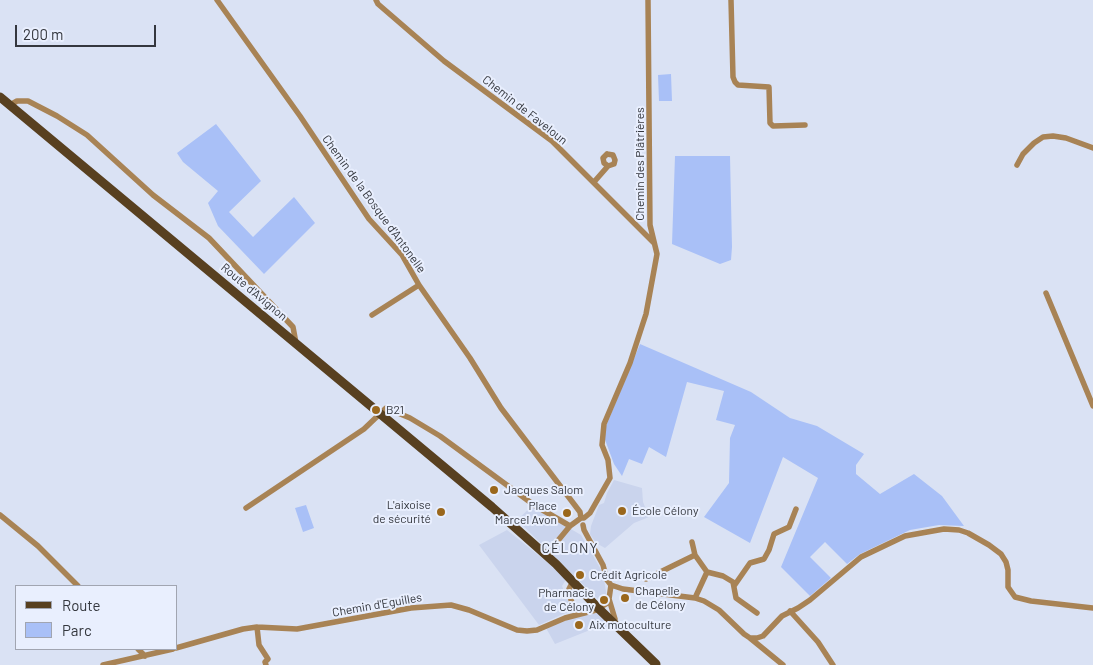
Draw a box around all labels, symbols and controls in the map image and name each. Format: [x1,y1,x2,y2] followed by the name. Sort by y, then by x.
[18,15,159,47] scale bar
[23,25,63,43] text: 200 m
[480,72,570,148] street label: Chemin de Faveloun
[633,107,647,221] street label: Chemin des Plâtrières
[319,132,429,276] street label: Chemin de la Bosque d'Antonelle
[218,260,290,324] street label: Route d'Avignon
[386,403,404,417] place label: B21
[370,404,382,416] marker: B21
[504,483,583,497] place label: Jacques Salom
[488,484,500,496] marker: Jacques Salom
[373,498,431,526] place label: L'aixoise de sécurité
[495,499,557,527] place label: Place Marcel Avon
[632,504,698,518] place label: École Célony
[616,505,628,517] marker: École Célony
[435,506,447,518] marker: L'aixoise de sécurité
[561,507,573,519] marker: Place Marcel Avon
[541,540,599,556] district label: CÉLONY
[590,568,667,582] place label: Crédit Agricole
[574,569,586,581] marker: Crédit Agricole
[635,584,685,612] place label: Chapelle de Célony
[15,585,178,650] legend
[538,586,594,614] place label: Pharmacie de Célony
[331,590,423,620] street label: Chemin d'Eguilles
[619,592,631,604] marker: Chapelle de Célony
[598,594,610,606] marker: Pharmacie de Célony
[62,596,101,614] text: Route
[589,618,671,632] place label: Aix motoculture
[573,619,585,631] marker: Aix motoculture
[62,621,92,639] text: Parc

